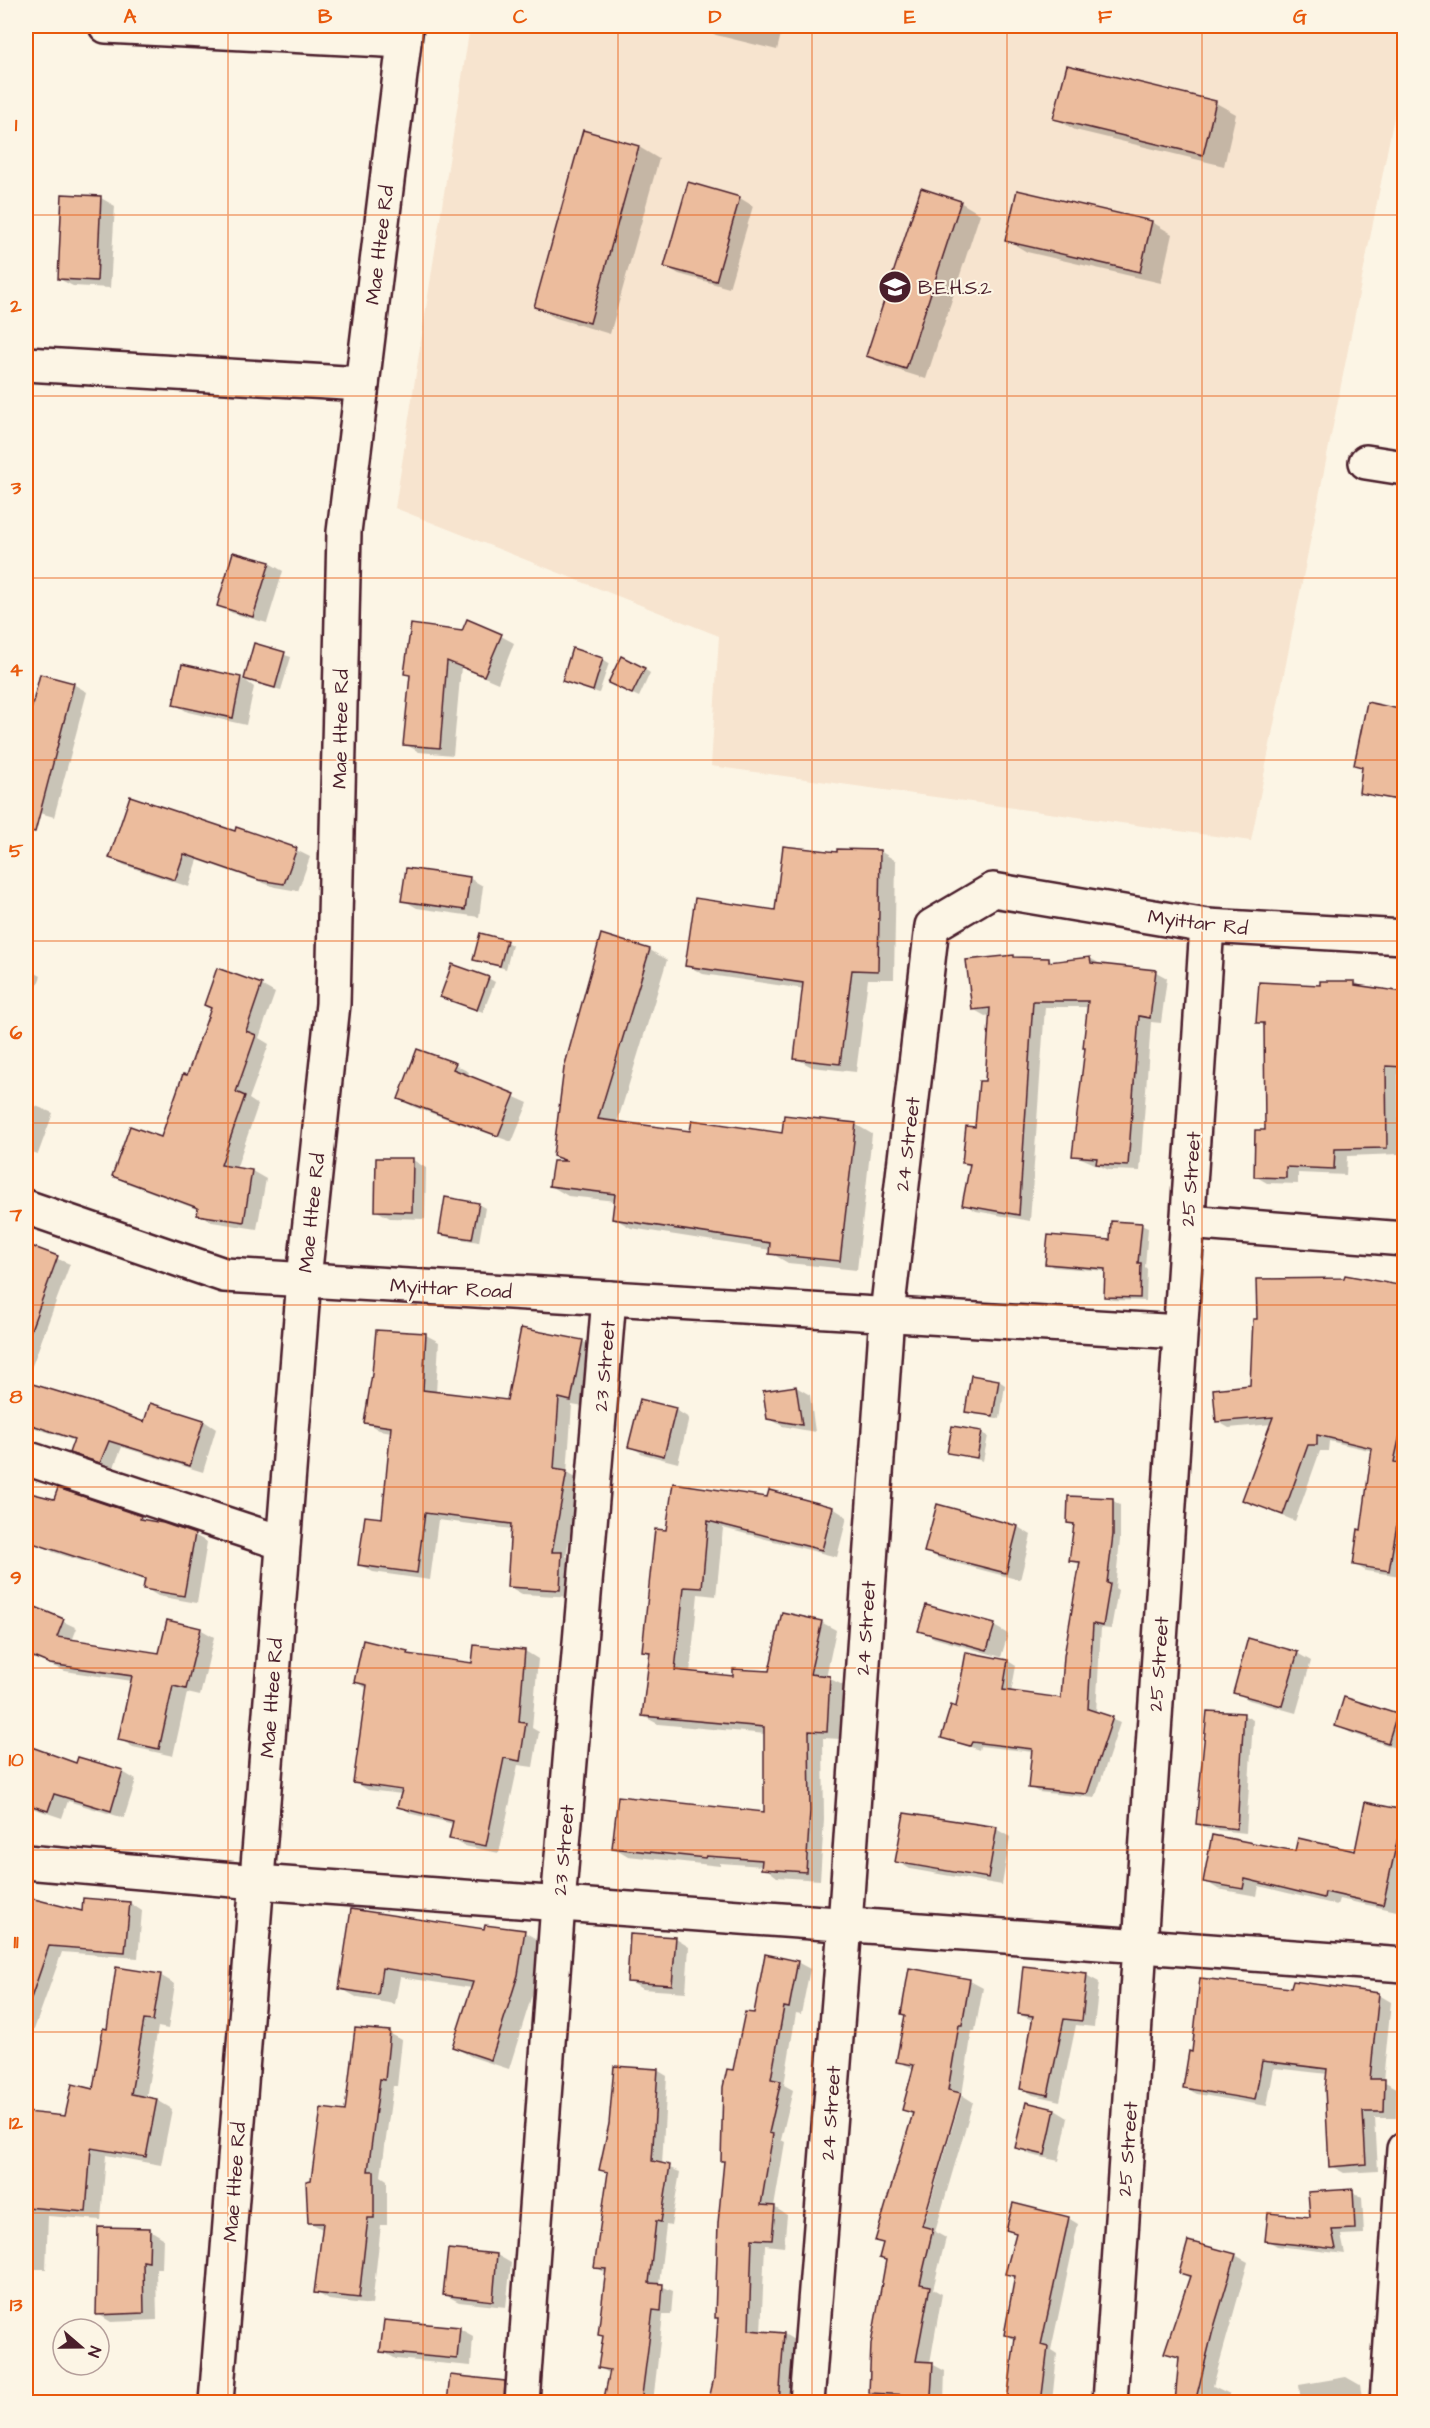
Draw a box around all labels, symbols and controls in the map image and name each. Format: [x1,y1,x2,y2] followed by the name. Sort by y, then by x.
[124,3,137,31] text: A
[318,3,333,31] text: B
[513,3,528,31] text: C
[709,3,722,31] text: D
[904,3,916,31] text: E
[1098,3,1113,31] text: F
[1293,3,1307,31] text: G
[15,111,18,139] text: 1
[359,184,401,306] street label: Mae Htee Rd
[877,269,913,305] school or university icon: B.E.H.S.2
[918,274,992,302] place label: B.E.H.S.2
[9,292,22,320] text: 2
[10,474,22,502] text: 3
[9,656,23,684] text: 4
[326,669,356,789] street label: Mae Htee Rd
[9,837,24,865] text: 5
[1146,903,1249,944] street label: Myittar Rd
[10,1019,23,1047] text: 6
[888,1095,928,1193] street label: 24 Street
[1174,1131,1208,1228] street label: 25 Street
[292,1152,332,1274] street label: Mae Htee Rd
[9,1201,23,1229] text: 7
[389,1272,513,1307] street label: Myittar Road
[587,1319,623,1413] street label: 23 Street
[10,1383,23,1411] text: 8
[10,1564,22,1592] text: 9
[849,1580,883,1676] street label: 24 Street
[1142,1616,1176,1713] street label: 25 Street
[254,1637,290,1759] street label: Mae Htee Rd
[8,1746,24,1774] text: 10
[546,1803,582,1897] street label: 23 Street
[13,1928,19,1956] text: 11
[814,2065,848,2161] street label: 24 Street
[1111,2101,1145,2198] street label: 25 Street
[9,2109,24,2137] text: 12
[217,2121,253,2243] street label: Mae Htee Rd
[10,2291,23,2319] text: 13
[51,2317,111,2377] north arrow
[82,2343,106,2360] text: N

